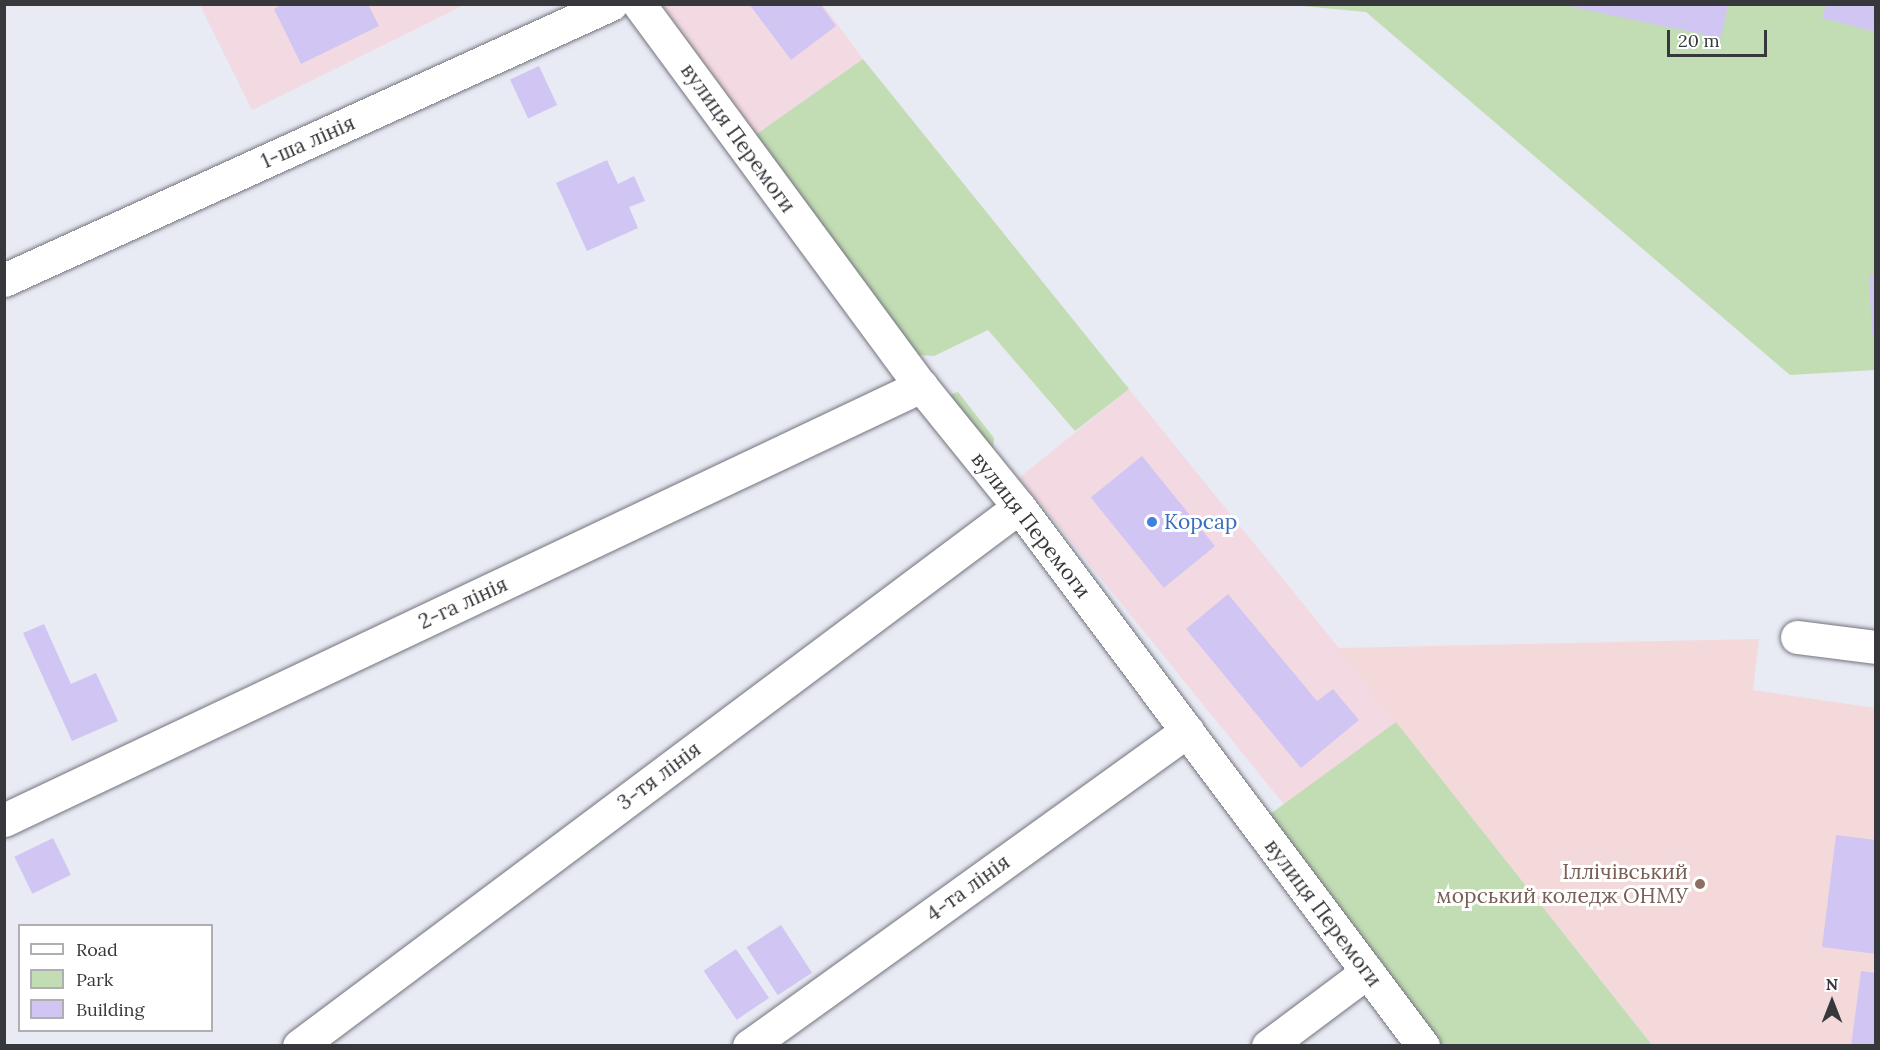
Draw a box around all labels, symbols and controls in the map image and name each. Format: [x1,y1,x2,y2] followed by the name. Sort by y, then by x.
[1670,18,1770,56] scale bar
[1678,29,1720,52] text: 20 m
[675,58,801,218] street label: вулиця Перемоги
[257,110,359,174] street label: 1-ша лінія
[966,447,1096,603] street label: вулиця Перемоги
[1164,509,1237,535] place label: Корсар
[1145,515,1159,529] marker: Корсар
[414,571,512,635] street label: 2-га лінія
[612,736,706,816] street label: 3-тя лінія
[1259,834,1387,992] street label: вулиця Перемоги
[921,849,1015,927] street label: 4-та лінія
[1436,859,1688,909] place label: Іллічівський морський коледж ОНМУ
[1693,877,1707,891] marker: Іллічівський морський коледж ОНМУ
[18,924,213,1032] legend
[76,938,118,961] text: Road
[76,968,113,991] text: Park
[1802,972,1862,1032] north arrow
[1826,974,1838,994] text: N
[76,998,144,1021] text: Building

